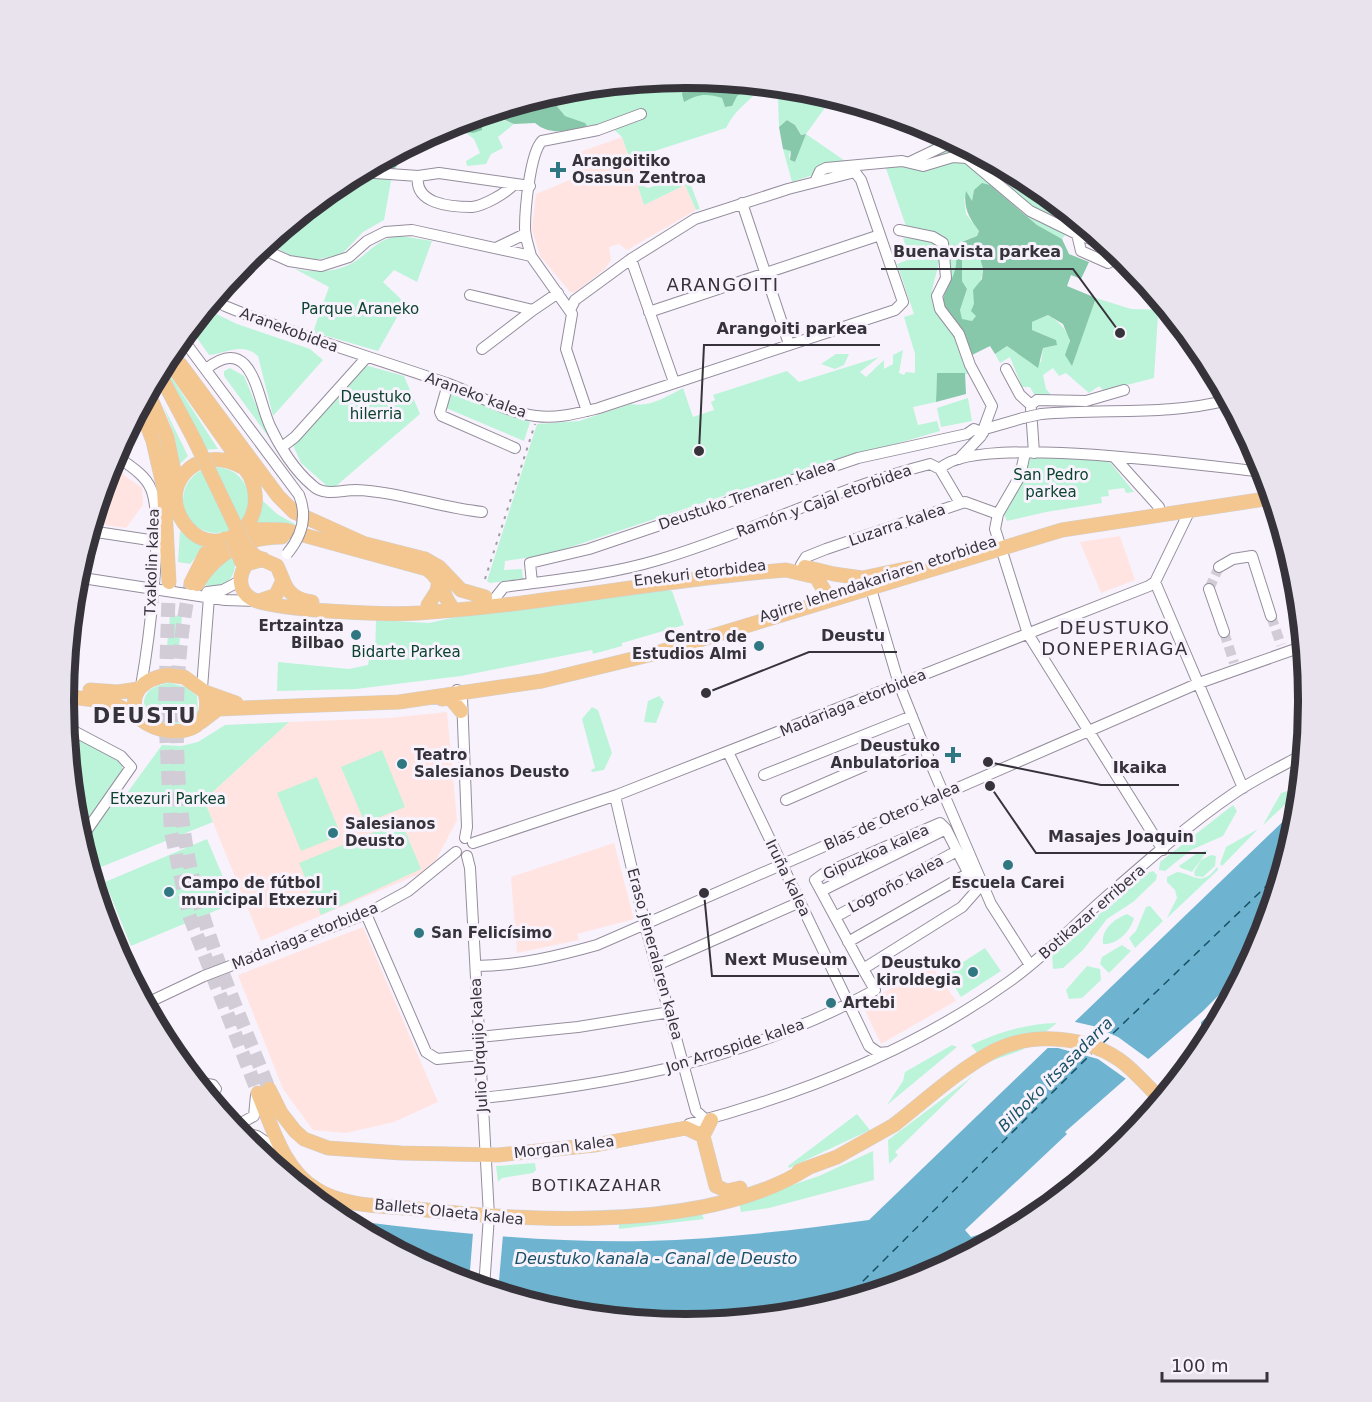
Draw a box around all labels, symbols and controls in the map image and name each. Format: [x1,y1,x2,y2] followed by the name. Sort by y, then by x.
[572,152,706,187] place label: Arangoitiko Osasun Zentroa
[549,161,567,179] marker: Arangoitiko Osasun Zentroa
[881,235,1073,269] callout: Buenavista parkea
[893,242,1061,261] text: Buenavista parkea
[666,274,780,295] district label: ARANGOITI
[301,300,419,318] park label: Parque Araneko
[237,304,341,356] street label: Aranekobidea
[704,311,880,345] callout: Arangoiti parkea
[716,319,868,338] text: Arangoiti parkea
[423,368,529,422] street label: Araneko kalea
[341,388,411,423] park label: Deustuko hilerria
[656,456,838,534] street label: Deustuko Trenaren kalea
[734,461,914,541] street label: Ramón y Cajal etorbidea
[1013,466,1089,501] park label: San Pedro parkea
[846,500,948,550] street label: Luzarra kalea
[141,508,163,617] street label: Txakolin kalea
[757,532,999,626] street label: Agirre lehendakariaren etorbidea
[633,556,767,590] street label: Enekuri etorbidea
[258,617,344,652] place label: Ertzaintza Bilbao
[1041,617,1189,659] district label: DEUSTUKO DONEPERIAGA
[809,618,897,652] callout: Deustu
[821,626,885,645] text: Deustu
[349,628,363,642] marker: Ertzaintza Bilbao
[632,628,747,663] place label: Centro de Estudios Almi
[752,639,766,653] marker: Centro de Estudios Almi
[351,643,461,661] park label: Bidarte Parkea
[777,665,929,741] street label: Madariaga etorbidea
[93,704,197,728] district label: DEUSTU
[831,737,940,772] place label: Deustuko Anbulatorioa
[414,746,569,781] place label: Teatro Salesianos Deusto
[944,746,962,764] marker: Deustuko Anbulatorioa
[1101,751,1179,785] callout: Ikaika
[395,757,409,771] marker: Teatro Salesianos Deusto
[1113,758,1167,777] text: Ikaika
[821,778,963,854] street label: Blas de Otero kalea
[110,790,226,808] park label: Etxezuri Parkea
[345,815,435,850] place label: Salesianos Deusto
[1036,819,1206,853] callout: Masajes Joaquin
[820,821,932,883] street label: Gipuzkoa kalea
[326,826,340,840] marker: Salesianos Deusto
[1048,827,1194,846] text: Masajes Joaquin
[762,836,814,920] street label: Iruña kalea
[845,851,947,917] street label: Logroño kalea
[1001,858,1015,872] marker: Escuela Carei
[1035,861,1149,963] street label: Botikazar erribera
[623,866,687,1042] street label: Eraso jeneralaren kalea
[181,874,338,909] place label: Campo de fútbol municipal Etxezuri
[951,874,1065,892] place label: Escuela Carei
[162,885,176,899] marker: Campo de fútbol municipal Etxezuri
[229,898,381,974] street label: Madariaga etorbidea
[431,924,552,942] place label: San Felicísimo
[412,926,426,940] marker: San Felicísimo
[712,942,859,976] callout: Next Museum
[724,950,848,969] text: Next Museum
[876,954,961,989] place label: Deustuko kiroldegia
[966,965,980,979] marker: Deustuko kiroldegia
[466,977,492,1114] street label: Julio Urquijo kalea
[843,994,895,1012] place label: Artebi
[824,996,838,1010] marker: Artebi
[994,1013,1116,1135] water label: Bilboko itsasadarra
[663,1015,806,1077] street label: Jon Arrospide kalea
[513,1132,615,1162] street label: Morgan kalea
[531,1176,663,1195] district label: BOTIKAZAHAR
[373,1195,525,1229] street label: Ballets Olaeta kalea
[515,1249,798,1268] water label: Deustuko kanala - Canal de Deusto
[1162,1345,1267,1383] scale bar
[1171,1355,1229,1376] text: 100 m

